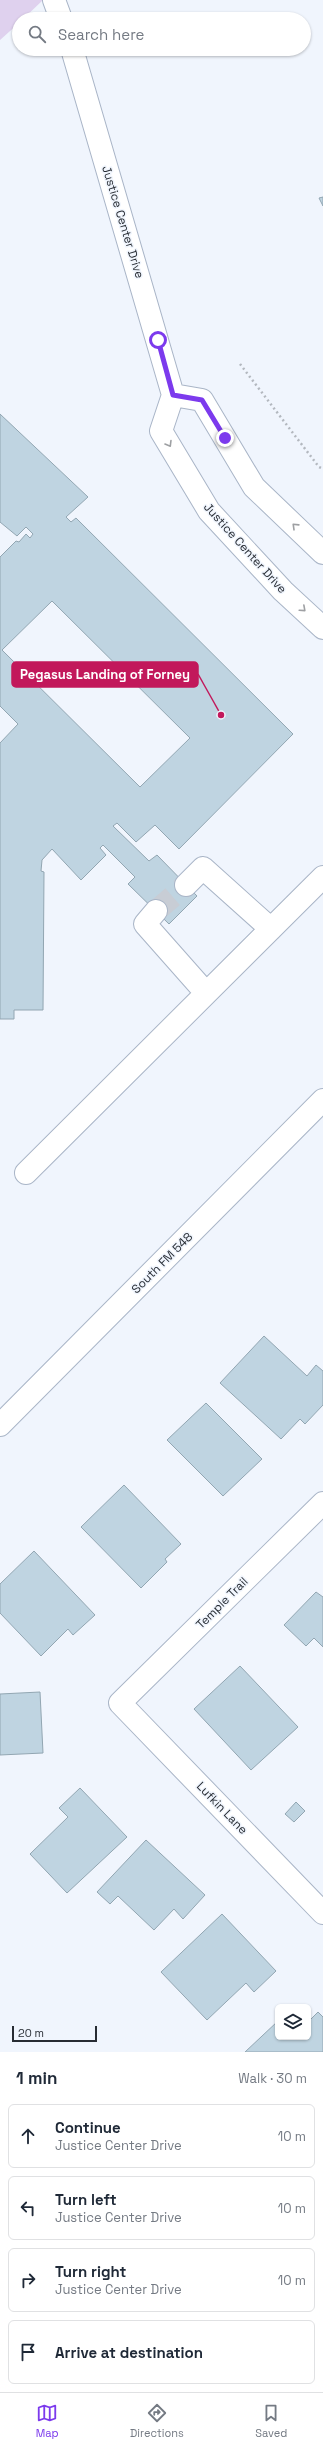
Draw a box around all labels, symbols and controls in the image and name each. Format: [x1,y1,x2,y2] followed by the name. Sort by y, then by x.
[12,12,311,56] search box
[26,23,48,45] icon: search
[58,25,144,44] text: Search here
[98,164,148,280] street label: Justice Center Drive
[149,331,167,349] route start
[216,429,234,447] route end
[164,440,171,447] one-way arrow
[200,499,290,597] street label: Justice Center Drive
[292,523,300,531] one-way arrow
[298,604,305,611] one-way arrow
[12,662,198,687] callout: Pegasus Landing of Forney
[20,666,190,683] text: Pegasus Landing of Forney
[128,1229,196,1297] street label: South FM 548
[193,1574,251,1632] street label: Temple Trail
[193,1778,251,1838] street label: Lufkin Lane
[275,2004,311,2040] map controls
[275,2004,311,2040] button: layers
[12,2024,97,2043] scale bar
[18,2026,44,2040] text: 20 m
[16,2067,58,2089] text: 1 min
[238,2070,307,2087] text: Walk · 30 m
[55,2118,121,2137] text: Continue
[17,2125,39,2147] icon: ahead
[278,2128,306,2145] text: 10 m
[55,2137,182,2154] text: Justice Center Drive
[55,2190,117,2209] text: Turn left
[17,2197,39,2219] icon: left
[278,2200,306,2217] text: 10 m
[55,2209,182,2226] text: Justice Center Drive
[55,2262,126,2281] text: Turn right
[17,2269,39,2291] icon: right
[278,2272,306,2289] text: 10 m
[55,2281,182,2298] text: Justice Center Drive
[17,2341,39,2363] icon: arrive
[55,2343,203,2362] text: Arrive at destination
[36,2402,59,2440] tab: Map
[130,2402,184,2440] tab: Directions
[255,2402,287,2440] tab: Saved

